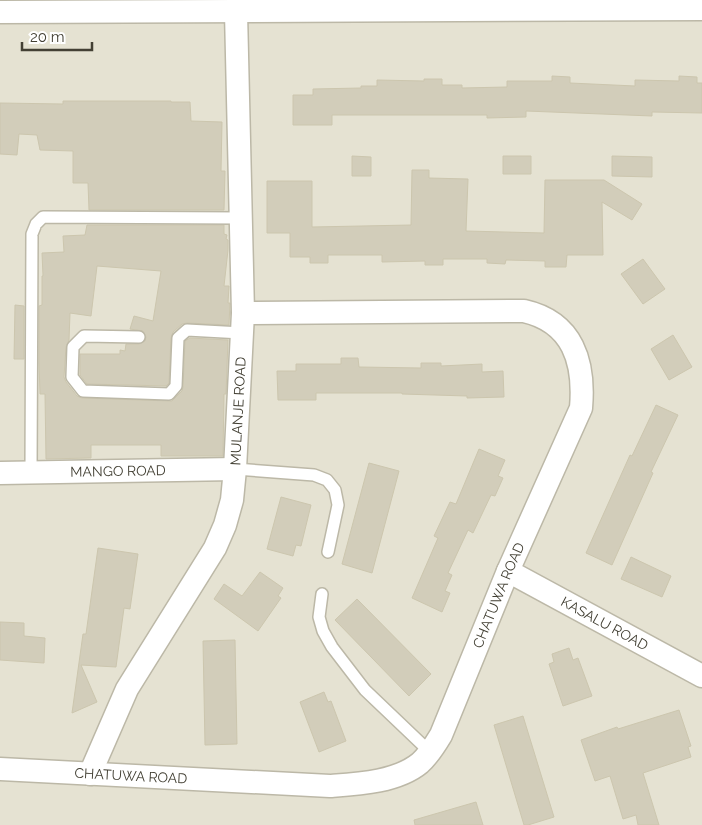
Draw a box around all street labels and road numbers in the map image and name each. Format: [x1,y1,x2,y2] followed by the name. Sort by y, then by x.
[227,356,249,466] street label: MULANJE ROAD
[70,462,166,480] street label: MANGO ROAD
[469,540,528,650] street label: CHATUWA ROAD
[558,593,651,653] street label: KASALU ROAD
[74,765,188,787] street label: CHATUWA ROAD

